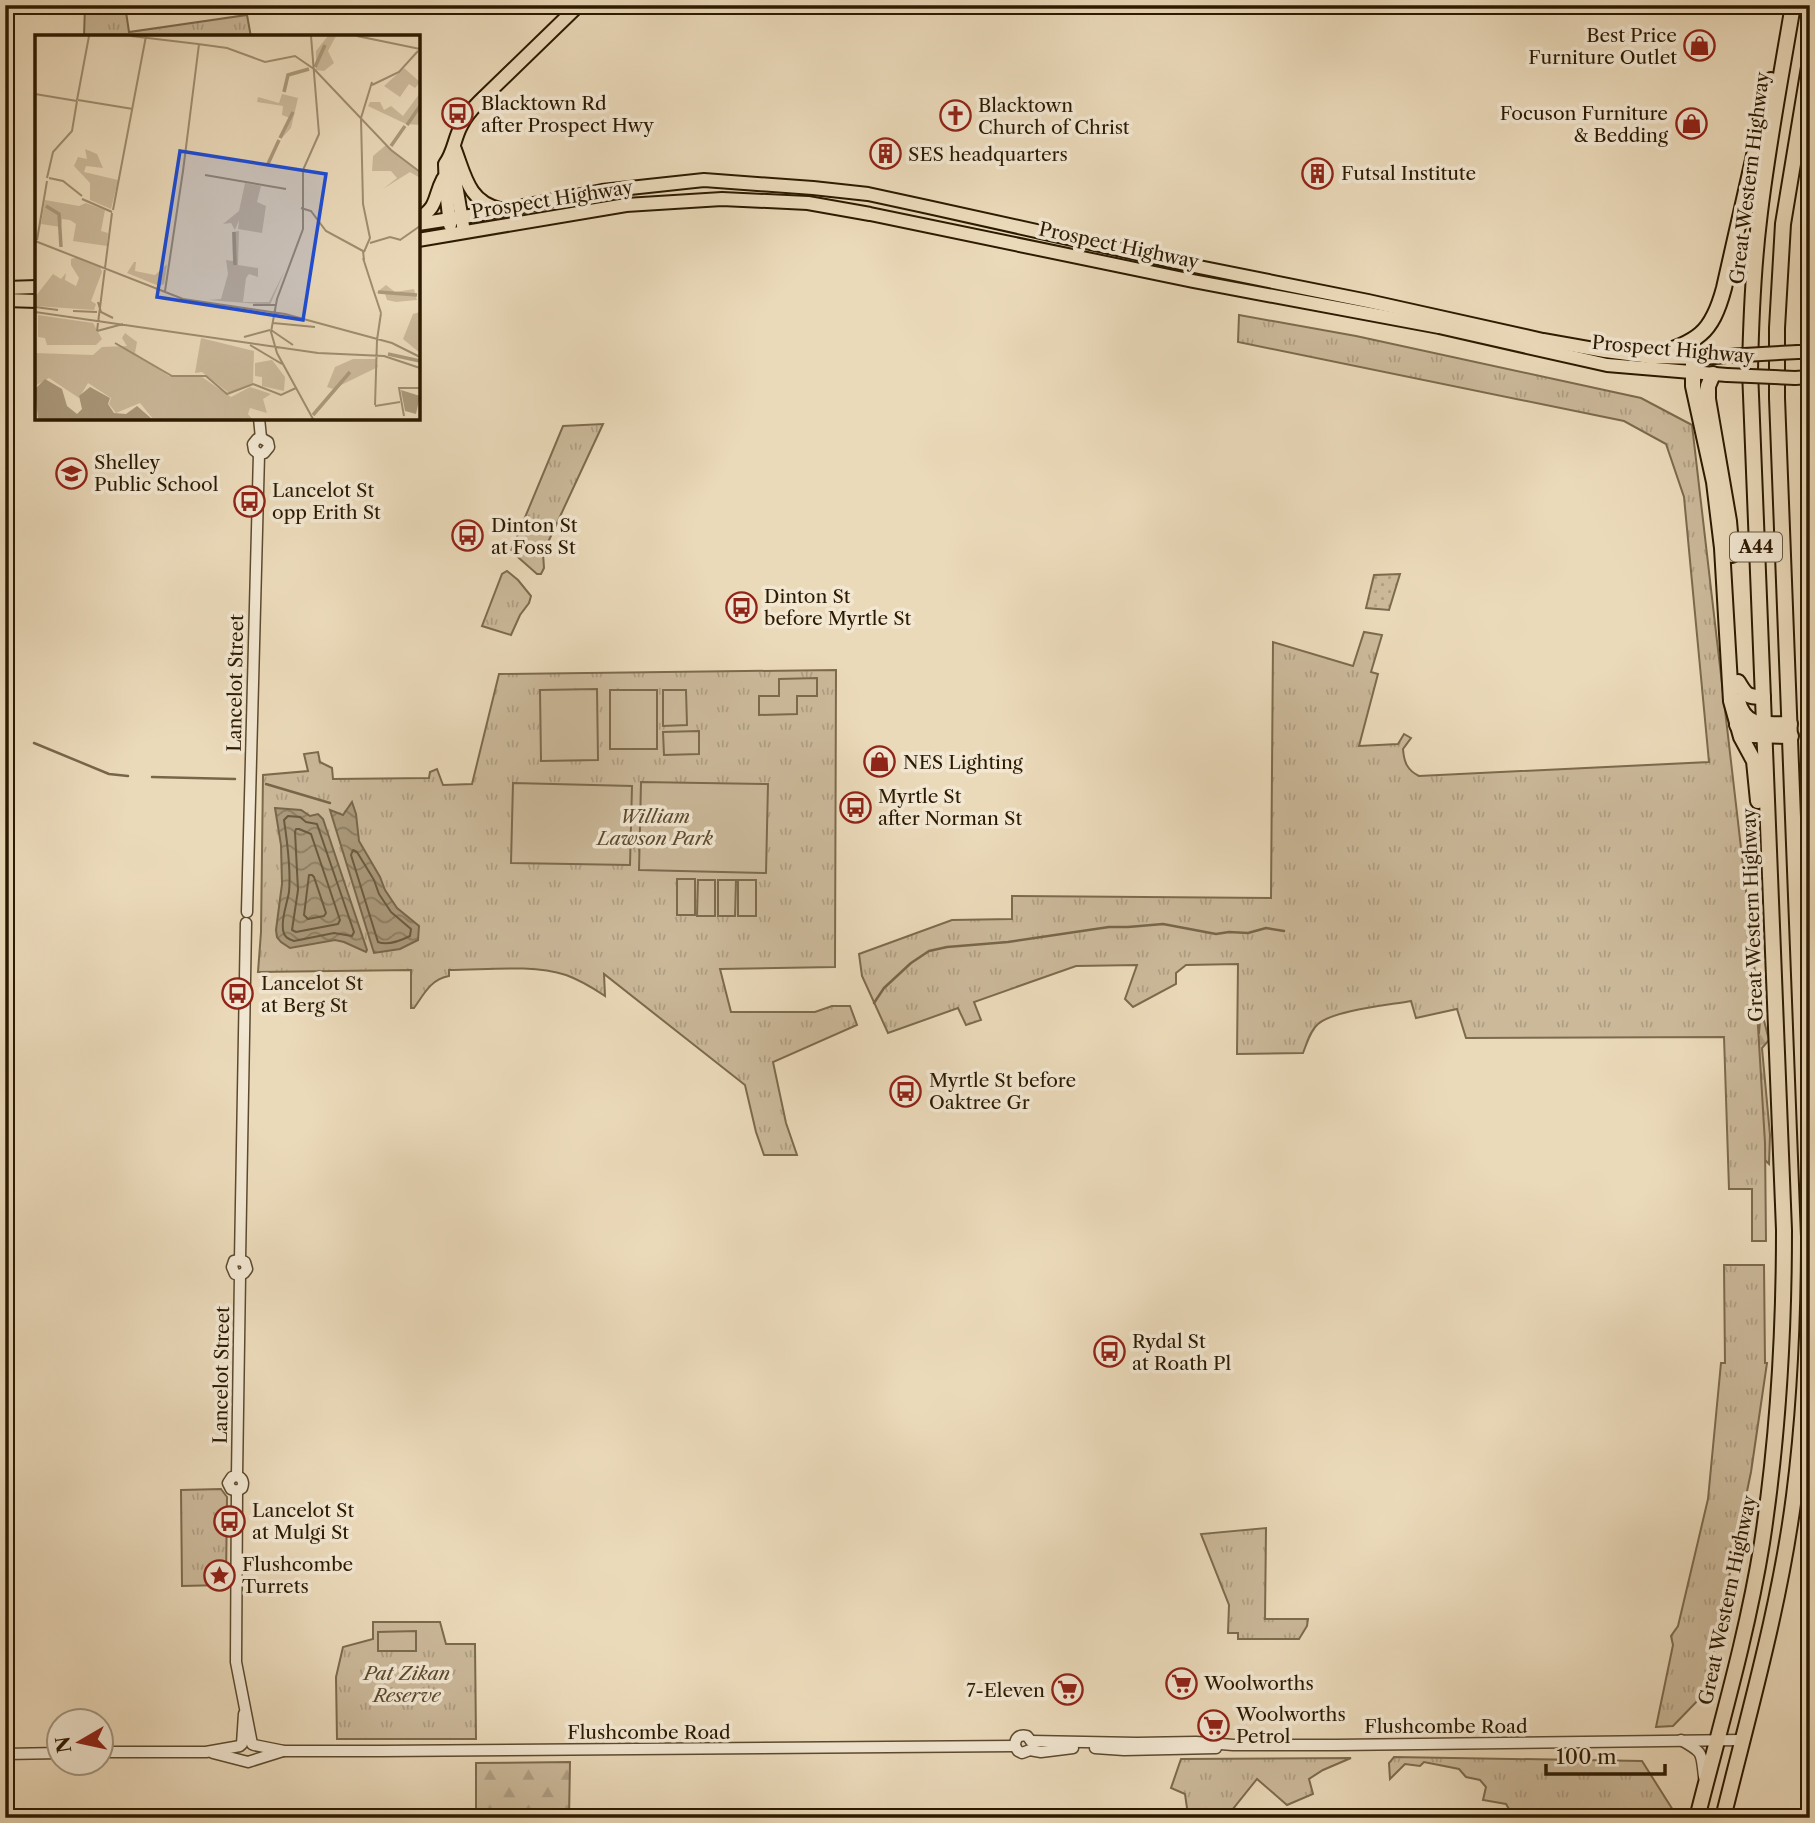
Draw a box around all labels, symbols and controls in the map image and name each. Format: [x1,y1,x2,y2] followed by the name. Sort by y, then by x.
[1528,24,1677,69] place label: Best Price Furniture Outlet
[1683,29,1717,63] shop icon: Best Price Furniture Outlet
[35,35,420,420] inset map
[1725,70,1774,286] street label: Great Western Highway
[481,92,654,137] place label: Blacktown Rd after Prospect Hwy
[978,94,1130,139] place label: Blacktown Church of Christ
[441,97,475,131] bus stop icon: Blacktown Rd after Prospect Hwy
[938,99,972,133] church icon: Blacktown Church of Christ
[1500,102,1669,147] place label: Focuson Furniture & Bedding
[1674,107,1708,141] shop icon: Focuson Furniture & Bedding
[868,137,902,171] building icon: SES headquarters
[908,143,1068,166] place label: SES headquarters
[1301,156,1335,190] building icon: Futsal Institute
[1341,162,1476,185] place label: Futsal Institute
[470,175,635,224] street label: Prospect Highway
[1037,217,1201,274] street label: Prospect Highway
[1591,331,1756,368] street label: Prospect Highway
[94,451,219,496] place label: Shelley Public School
[54,456,88,490] school or university icon: Shelley Public School
[272,479,381,524] place label: Lancelot St opp Erith St
[232,484,266,518] bus stop icon: Lancelot St opp Erith St
[491,514,578,559] place label: Dinton St at Foss St
[451,519,485,553] bus stop icon: Dinton St at Foss St
[1730,532,1782,562] road number: A44
[764,585,912,630] place label: Dinton St before Myrtle St
[724,590,758,624] bus stop icon: Dinton St before Myrtle St
[223,614,248,752] street label: Lancelot Street
[863,745,897,779] shop icon: NES Lighting
[903,751,1024,774] place label: NES Lighting
[878,785,1022,830] place label: Myrtle St after Norman St
[838,790,872,824] bus stop icon: Myrtle St after Norman St
[595,805,713,850] park label: William Lawson Park
[1737,807,1768,1022] street label: Great Western Highway
[261,972,363,1017] place label: Lancelot St at Berg St
[221,977,255,1011] bus stop icon: Lancelot St at Berg St
[929,1069,1076,1114] place label: Myrtle St before Oaktree Gr
[889,1074,923,1108] bus stop icon: Myrtle St before Oaktree Gr
[209,1306,234,1444] street label: Lancelot Street
[1132,1330,1231,1375] place label: Rydal St at Roath Pl
[1092,1335,1126,1369] bus stop icon: Rydal St at Roath Pl
[1694,1493,1761,1707] street label: Great Western Highway
[252,1499,354,1544] place label: Lancelot St at Mulgi St
[212,1504,246,1538] bus stop icon: Lancelot St at Mulgi St
[242,1553,353,1598] place label: Flushcombe Turrets
[202,1558,236,1592] place icon: Flushcombe Turrets
[362,1662,450,1707] park label: Pat Zikan Reserve
[1164,1666,1198,1700] supermarket icon: Woolworths
[1203,1672,1314,1695] place label: Woolworths
[1051,1673,1085,1707] supermarket icon: 7-Eleven
[966,1679,1045,1702] place label: 7-Eleven
[1235,1703,1346,1748] place label: Woolworths Petrol
[46,1708,116,1778] north arrow
[1196,1708,1230,1742] supermarket icon: Woolworths Petrol
[1364,1715,1528,1738] street label: Flushcombe Road
[567,1721,731,1744] street label: Flushcombe Road
[1546,1732,1664,1776] scale bar
[51,1735,76,1755] text: N
[1556,1744,1617,1769] text: 100 m

